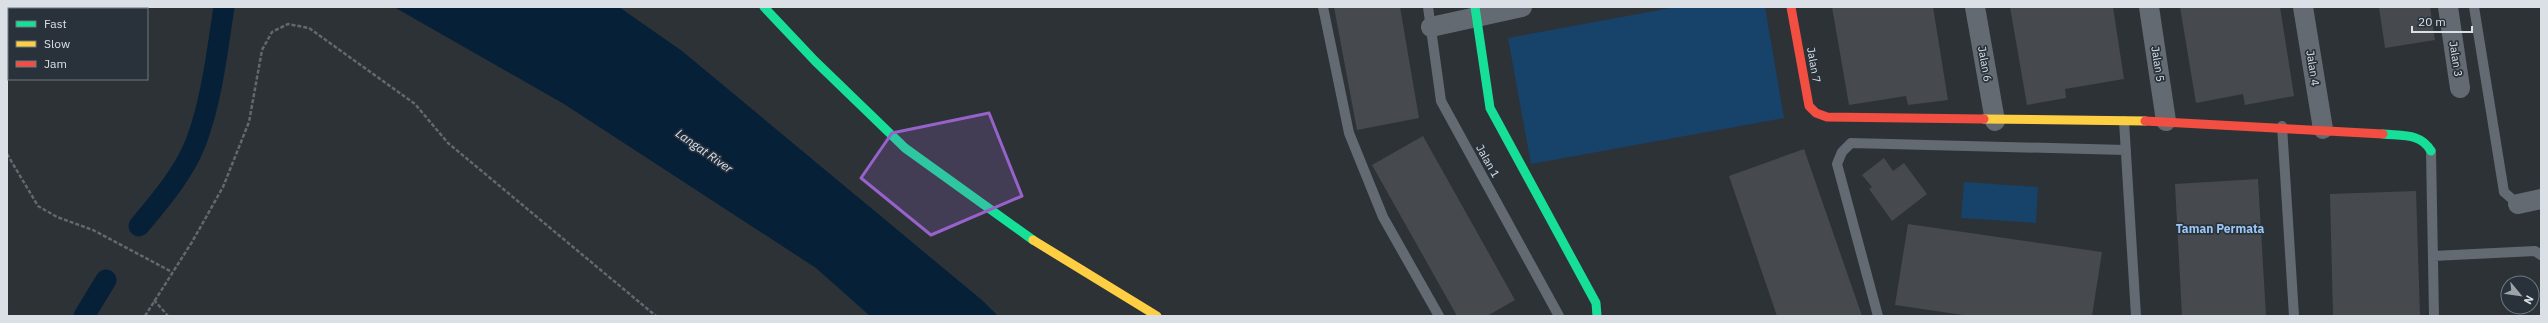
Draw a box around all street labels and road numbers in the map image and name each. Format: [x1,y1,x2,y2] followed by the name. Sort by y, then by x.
[2446,40,2466,78] street label: Jalan 3
[1975,45,1995,83] street label: Jalan 6
[2148,45,2168,83] street label: Jalan 5
[1804,46,1824,84] street label: Jalan 7
[2303,49,2323,87] street label: Jalan 4
[1473,142,1503,180] street label: Jalan 1

